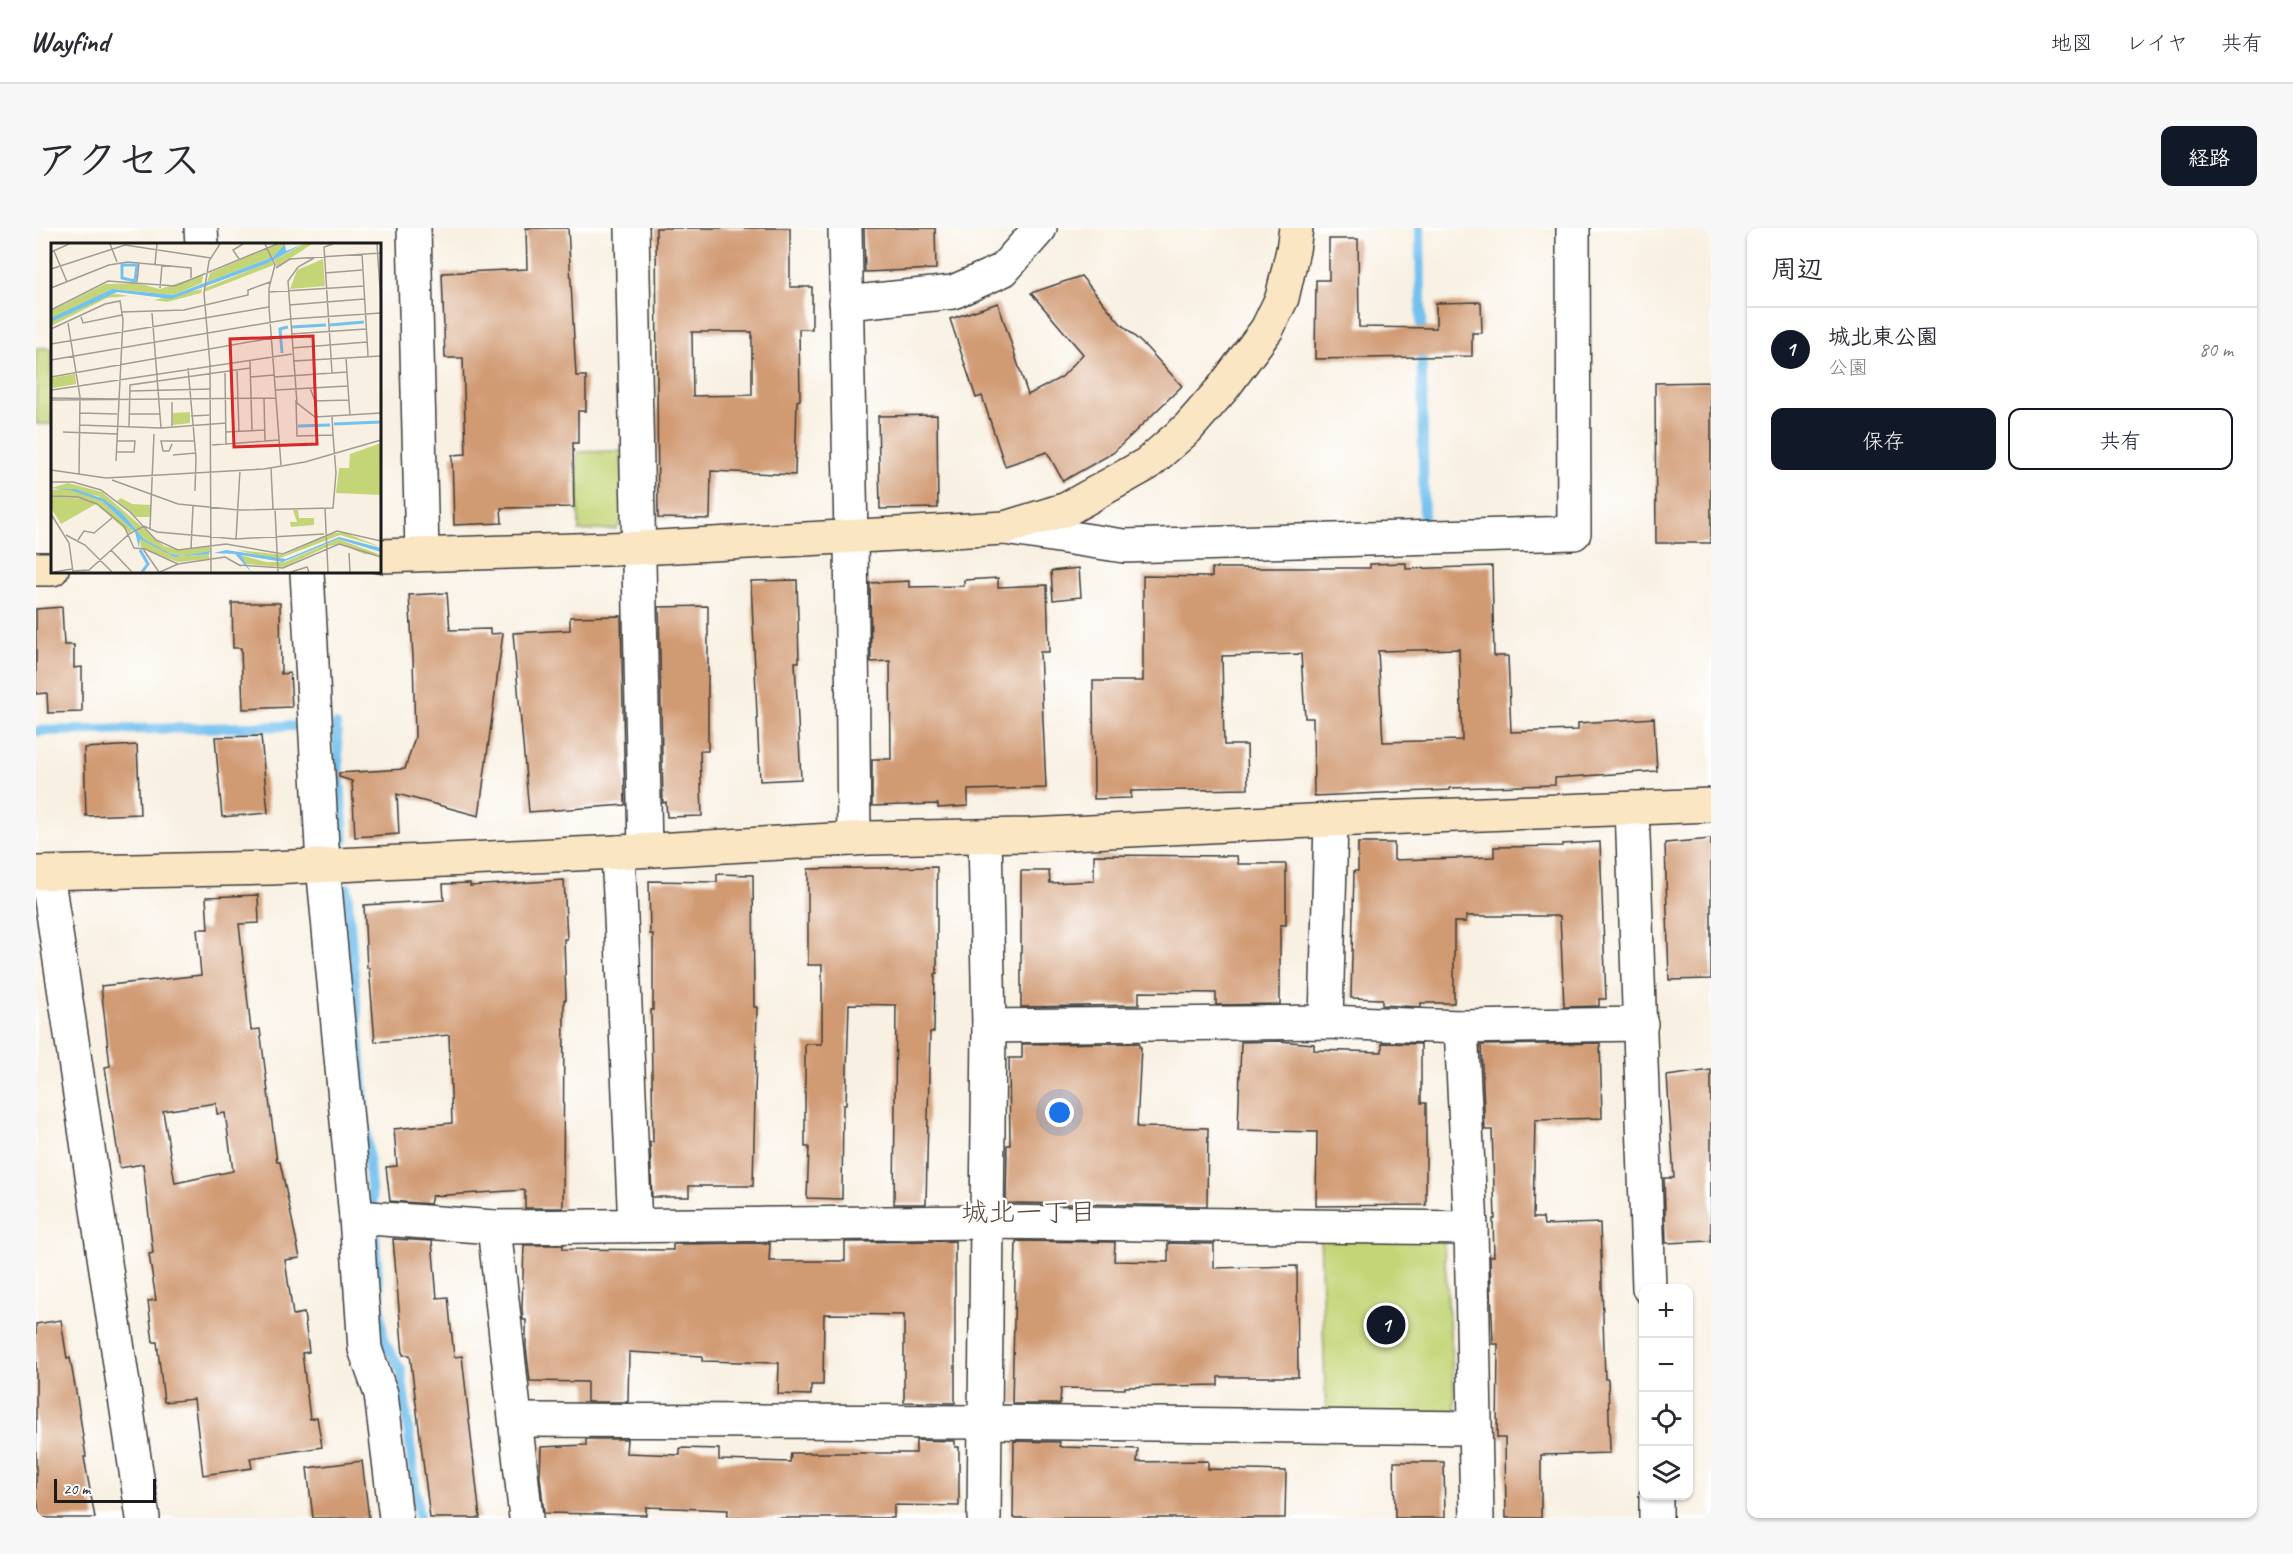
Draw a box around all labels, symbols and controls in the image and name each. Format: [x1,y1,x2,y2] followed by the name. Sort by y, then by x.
[30,24,109,59] text: Wayfind
[2051,30,2093,56] text: 地図
[2126,30,2188,56] text: レイヤ
[2221,30,2263,56] text: 共有
[2161,126,2257,186] button: 経路
[36,134,201,187] text: アクセス
[51,243,381,573] inset map
[1771,253,1823,286] text: 周辺
[1828,323,1938,351] text: 城北東公園
[1786,337,1795,362] text: 1
[2199,337,2233,362] text: 80 m
[1828,355,1868,380] text: 公園
[1771,408,1996,470] button: 保存
[2008,408,2233,470] button: 共有
[1045,1098,1074,1127] your location
[962,1195,1097,1229] district label: 城北一丁目
[1639,1284,1693,1500] map controls
[1639,1284,1693,1338] button: +
[1366,1302,1406,1348] pin: 1
[1639,1338,1693,1392] button: −
[1639,1392,1693,1446] button: locate
[1639,1446,1693,1500] button: layers
[54,1476,156,1504] scale bar
[63,1479,90,1499] text: 20 m

